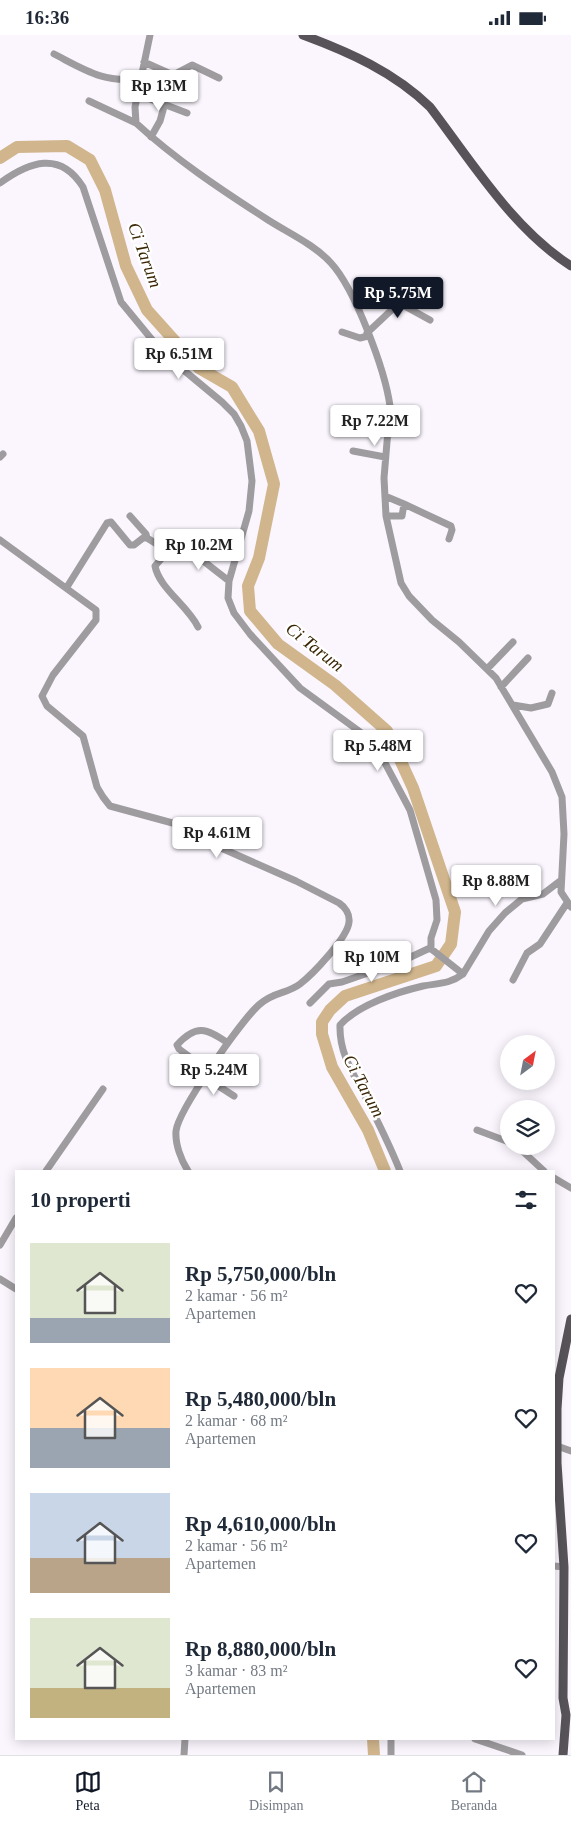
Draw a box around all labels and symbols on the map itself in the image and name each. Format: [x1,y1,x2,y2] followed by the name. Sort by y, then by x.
[118,69,200,112] pin: Rp 13M
[124,220,166,290] water label: Ci Tarum
[346,277,450,319] pin: Rp 5.75M
[127,337,231,380] pin: Rp 6.51M
[323,405,427,447] pin: Rp 7.22M
[147,529,251,571] pin: Rp 10.2M
[282,618,348,676] water label: Ci Tarum
[326,729,430,772] pin: Rp 5.48M
[165,817,269,859] pin: Rp 4.61M
[444,865,548,907] pin: Rp 8.88M
[331,941,413,983] pin: Rp 10M
[500,1035,555,1090] north arrow
[339,1051,389,1121] water label: Ci Tarum
[162,1053,266,1096] pin: Rp 5.24M

